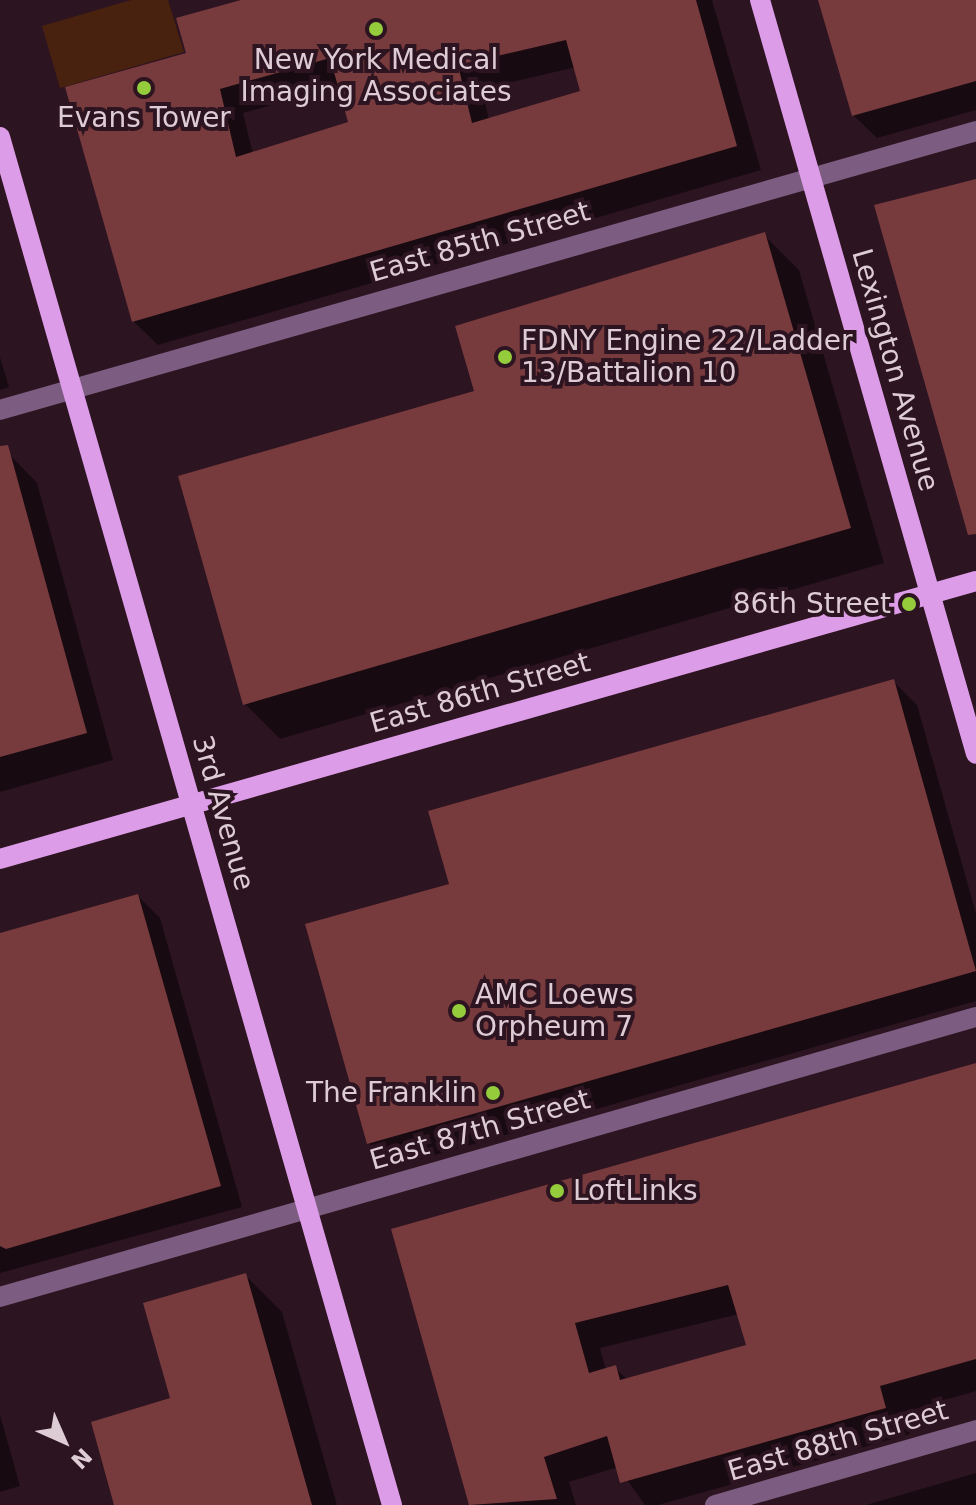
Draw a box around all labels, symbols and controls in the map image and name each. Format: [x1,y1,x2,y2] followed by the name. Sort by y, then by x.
[365,18,387,40] marker: New York Medical Imaging Associates
[240,43,512,109] place label: New York Medical Imaging Associates
[135,79,153,97] marker: Evans Tower
[57,101,231,135] place label: Evans Tower
[366,194,594,290] street label: East 85th Street
[844,245,946,495] street label: Lexington Avenue
[521,324,853,390] place label: FDNY Engine 22/Ladder 13/Battalion 10
[496,348,514,366] marker: FDNY Engine 22/Ladder 13/Battalion 10
[733,587,891,621] place label: 86th Street
[898,593,920,615] marker: 86th Street
[366,645,594,741] street label: East 86th Street
[185,732,261,894] street label: 3rd Avenue
[475,978,634,1044] place label: AMC Loews Orpheum 7
[450,1002,468,1020] marker: AMC Loews Orpheum 7
[306,1076,477,1110] place label: The Franklin
[366,1082,594,1178] street label: East 87th Street
[484,1084,502,1102] marker: The Franklin
[573,1174,698,1208] place label: LoftLinks
[548,1182,566,1200] marker: LoftLinks
[724,1393,952,1489] street label: East 88th Street
[24,1401,104,1481] north arrow
[66,1443,97,1474] text: N

